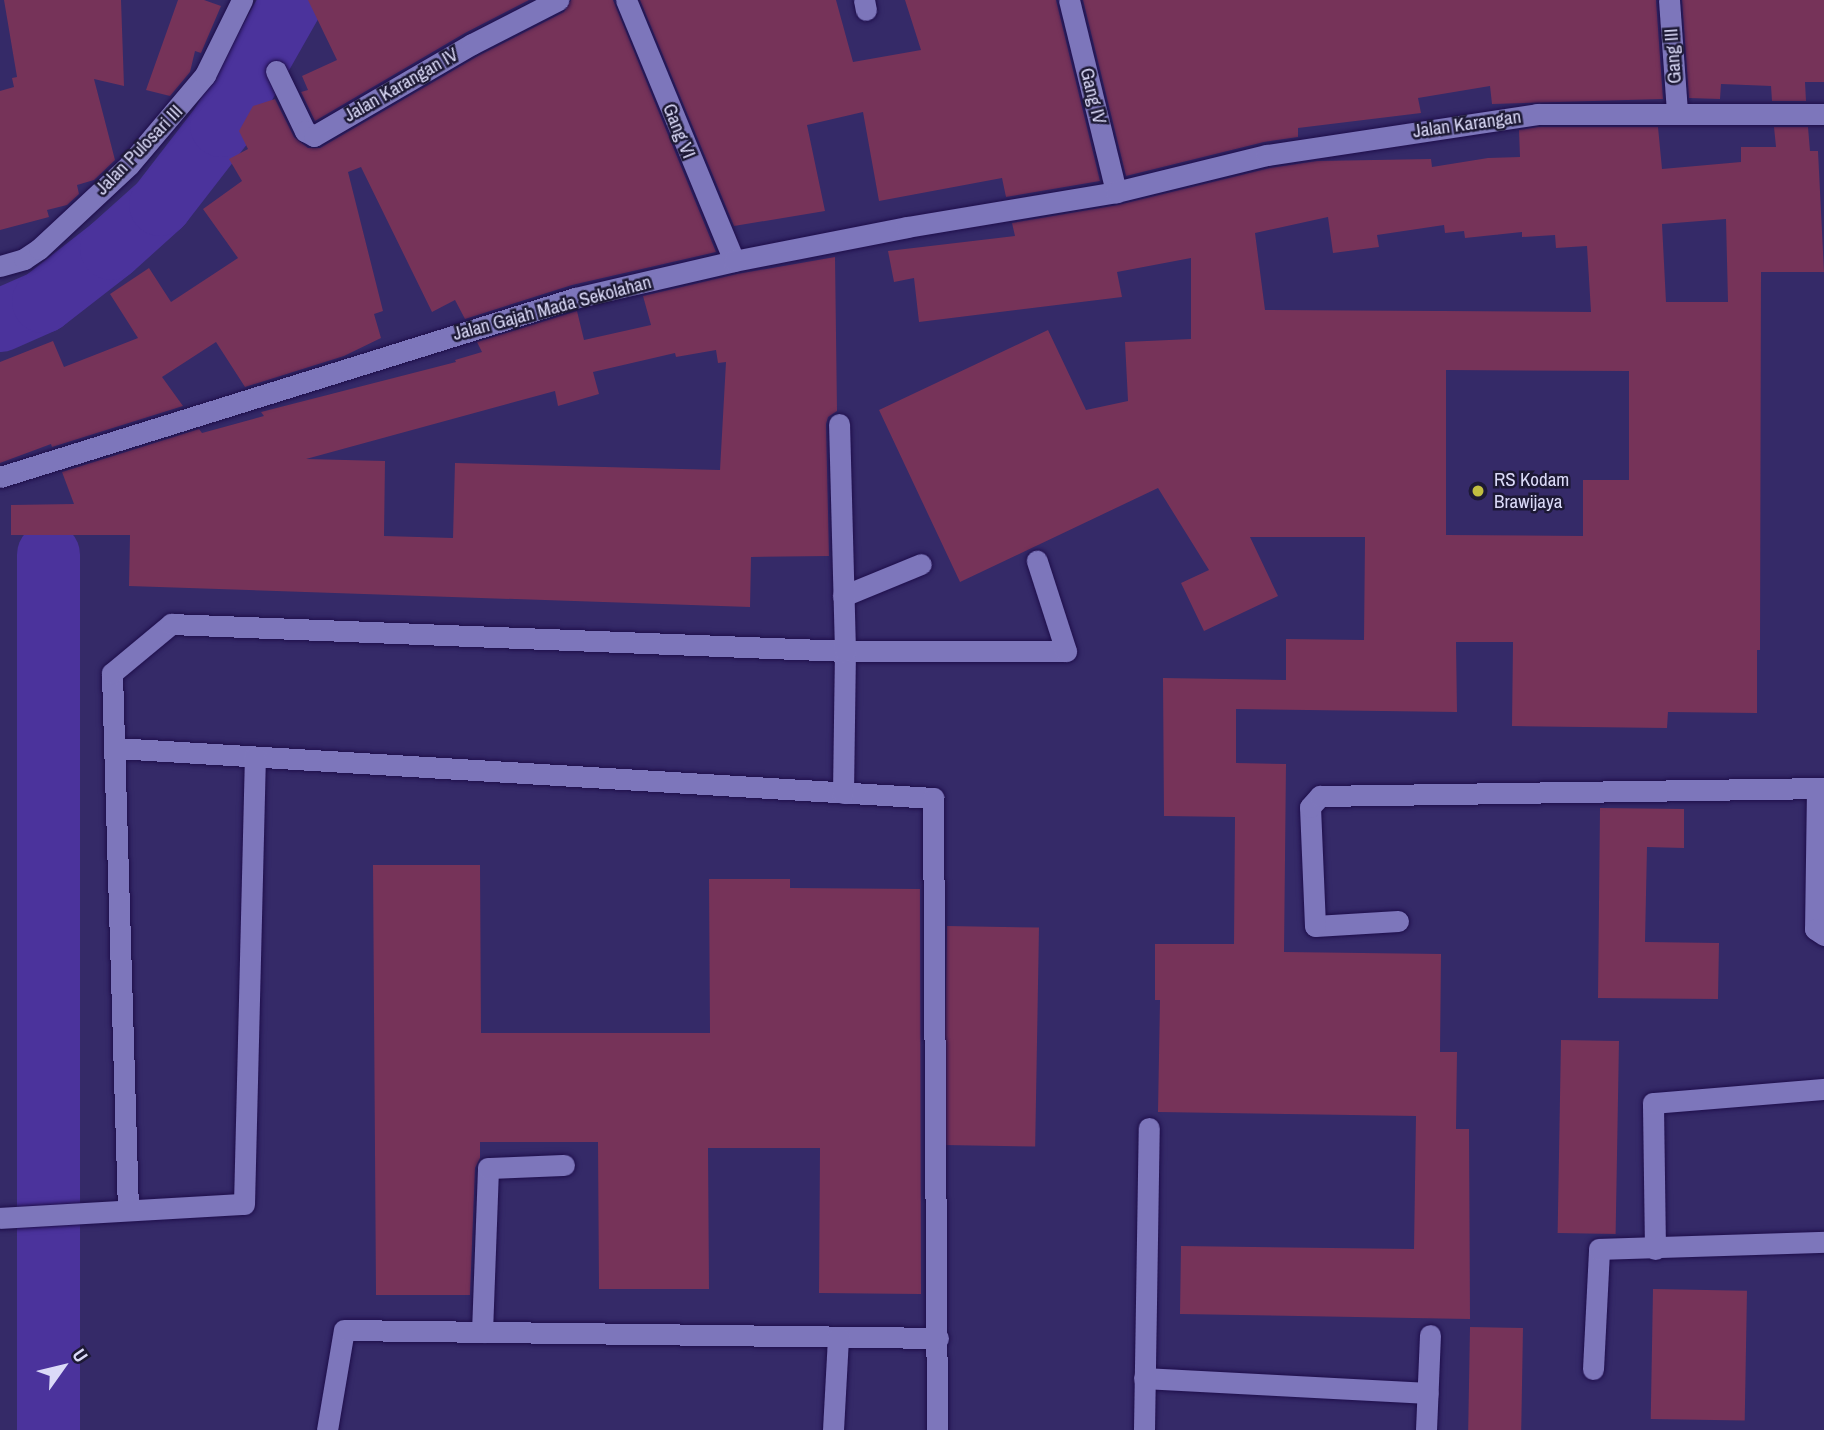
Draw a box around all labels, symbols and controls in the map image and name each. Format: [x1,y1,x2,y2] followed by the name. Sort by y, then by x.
[1660,28,1686,84] street label: Gang III
[340,43,462,127] street label: Jalan Karangan IV
[1075,66,1111,126] street label: Gang IV
[90,100,188,200] street label: Jalan Pulosari III
[658,100,700,162] street label: Gang VI
[1411,105,1523,143] street label: Jalan Karangan
[450,271,654,345] street label: Jalan Gajah Mada Sekolahan
[1494,469,1569,513] place label: RS Kodam Brawijaya
[1468,481,1488,501] marker: RS Kodam Brawijaya
[28,1332,98,1402] north arrow
[66,1343,94,1367] text: U

